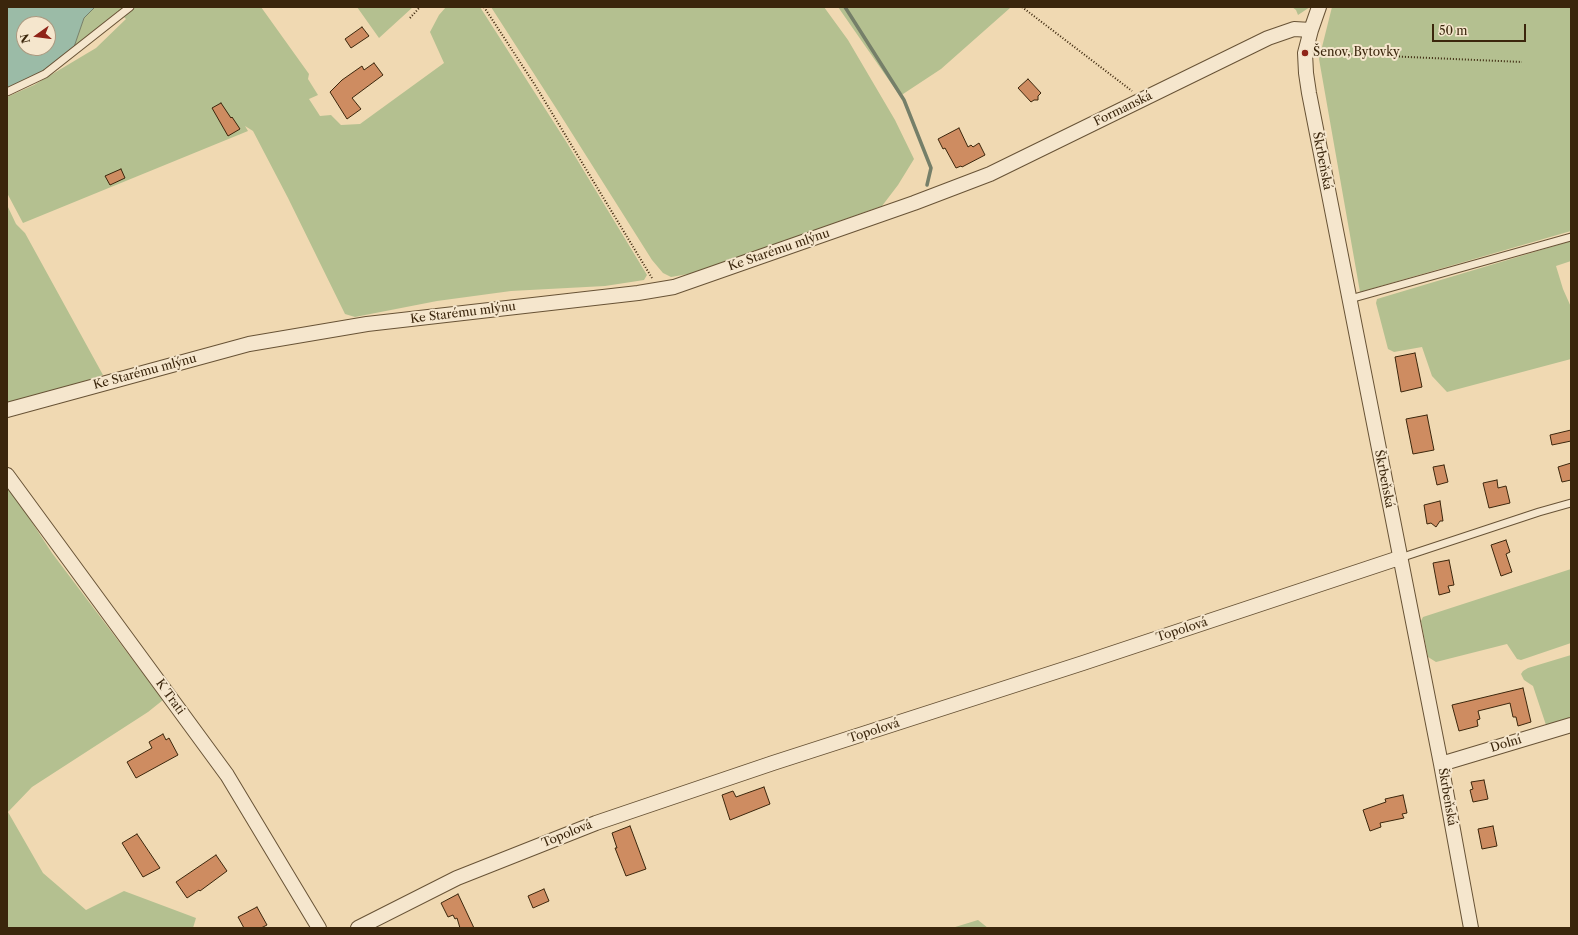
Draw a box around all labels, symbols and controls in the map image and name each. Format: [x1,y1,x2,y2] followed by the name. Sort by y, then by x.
[16,16,56,56] north arrow
[1434,16,1528,42] scale bar
[1439,23,1468,38] text: 50 m
[17,32,33,45] text: N
[1313,46,1400,60] place label: Šenov, Bytovky
[1300,48,1310,58] marker: Šenov, Bytovky
[1092,89,1154,129] street label: Formanská
[1309,131,1335,191] street label: Škrbeňská
[726,226,832,274] street label: Ke Starému mlýnu
[409,299,517,327] street label: Ke Starému mlýnu
[92,351,198,393] street label: Ke Starému mlýnu
[1371,449,1397,509] street label: Škrbeňská
[1155,615,1209,645] street label: Topolová
[152,677,188,717] street label: K Trati
[847,716,901,746] street label: Topolová
[1489,732,1523,756] street label: Dolní
[1435,767,1459,827] street label: Škrbeňská
[540,817,594,851] street label: Topolová

